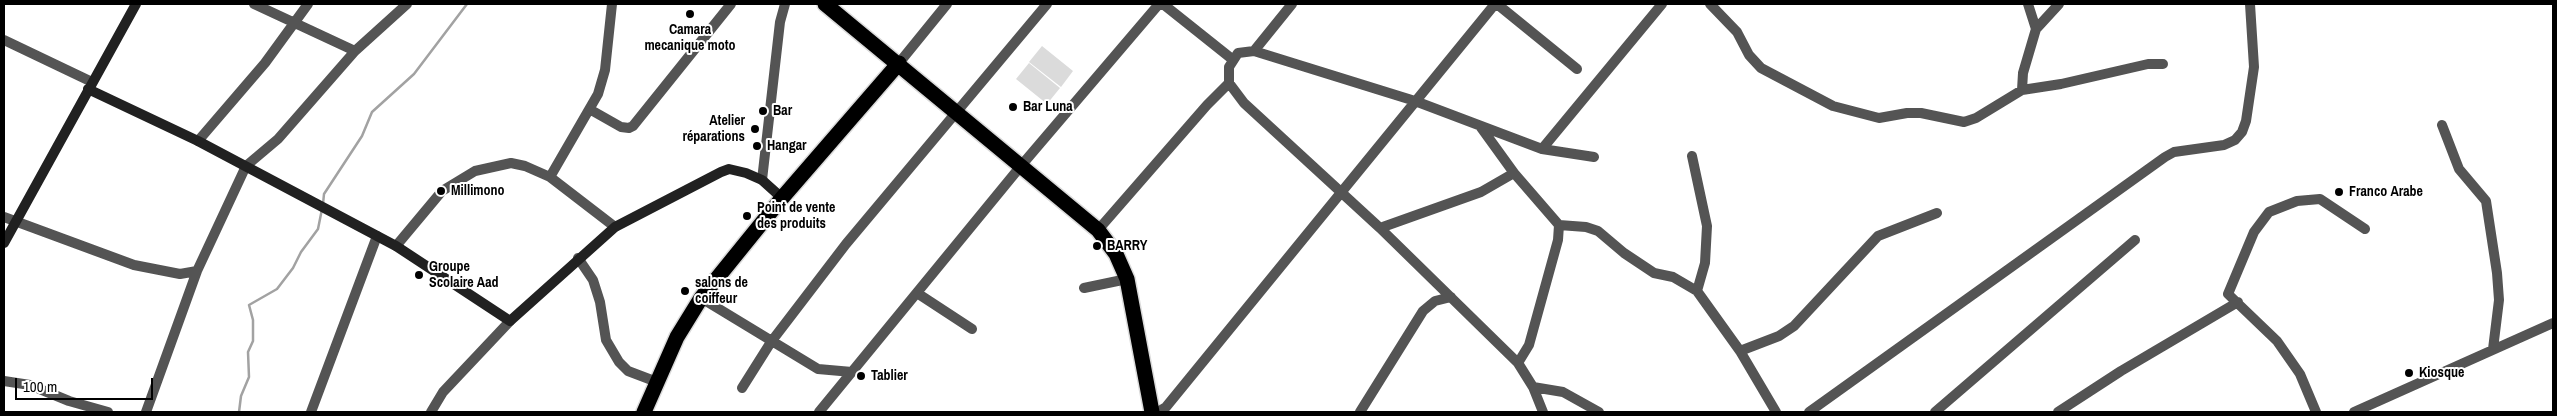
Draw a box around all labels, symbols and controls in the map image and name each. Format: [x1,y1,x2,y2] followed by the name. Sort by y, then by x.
[684,8,696,20] marker: Camara mecanique moto
[644,22,736,54] place label: Camara mecanique moto
[1023,99,1073,115] place label: Bar Luna
[1007,101,1019,113] marker: Bar Luna
[773,103,792,119] place label: Bar
[757,105,769,117] marker: Bar
[682,113,745,146] place label: Atelier réparations
[749,123,761,135] marker: Atelier réparations
[767,138,807,154] place label: Hangar
[751,140,763,152] marker: Hangar
[451,183,505,199] place label: Millimono
[2349,184,2423,200] place label: Franco Arabe
[435,185,447,197] marker: Millimono
[2333,186,2345,198] marker: Franco Arabe
[757,200,835,232] place label: Point de vente des produits
[741,210,753,222] marker: Point de vente des produits
[1107,238,1147,254] place label: BARRY
[1091,240,1103,252] marker: BARRY
[429,259,499,292] place label: Groupe Scolaire Aad
[413,269,425,281] marker: Groupe Scolaire Aad
[695,275,748,308] place label: salons de coiffeur
[679,285,691,297] marker: salons de coiffeur
[2419,365,2464,381] place label: Kiosque
[2403,367,2415,379] marker: Kiosque
[18,368,155,400] scale bar
[871,368,908,384] place label: Tablier
[855,370,867,382] marker: Tablier
[23,376,57,397] text: 100 m

